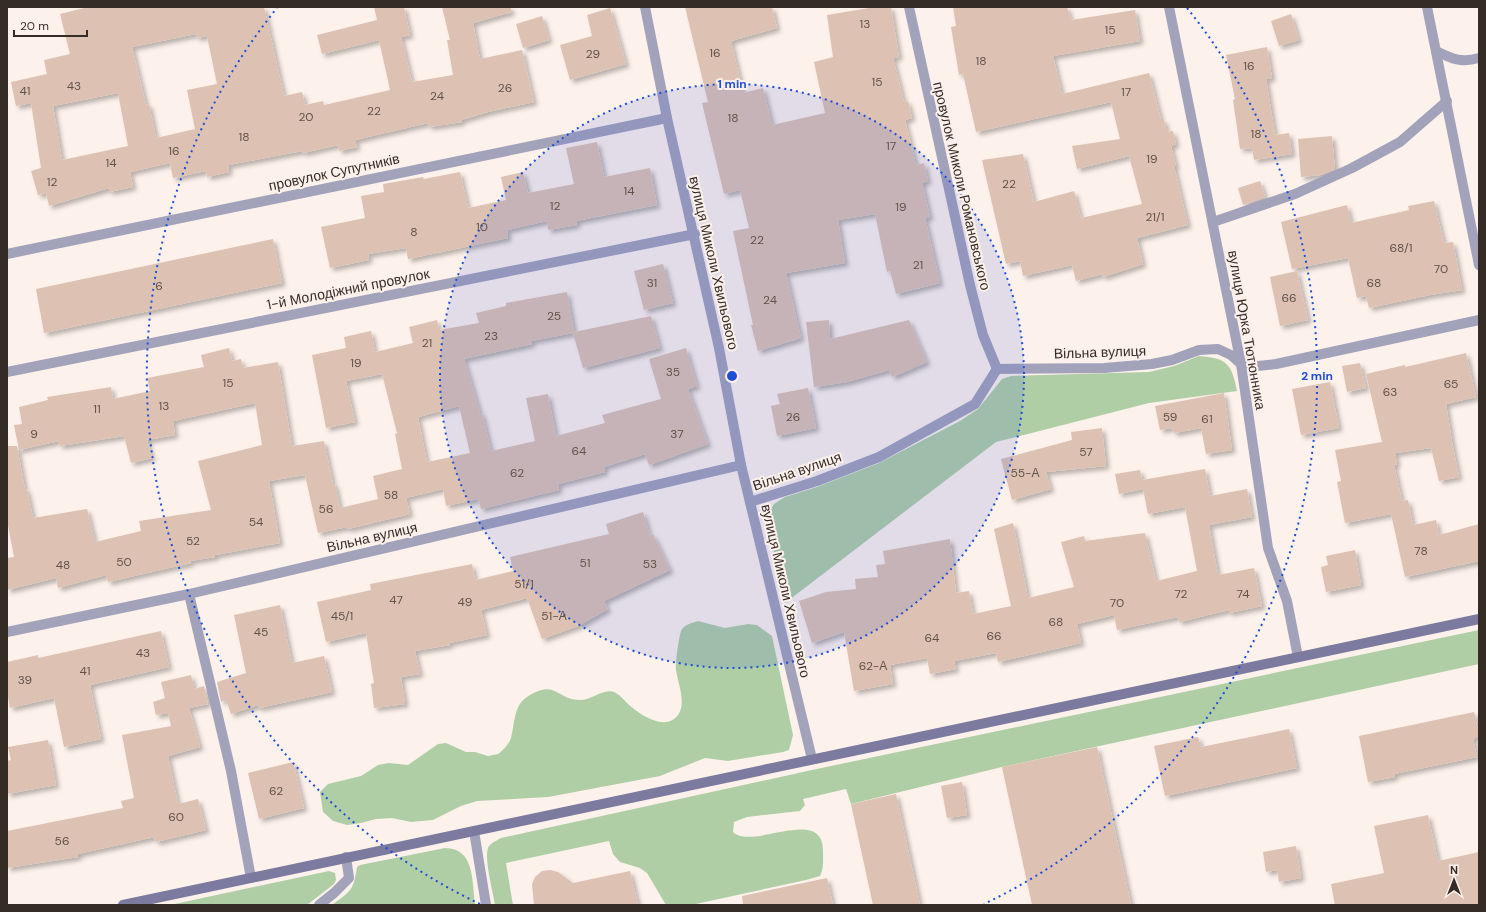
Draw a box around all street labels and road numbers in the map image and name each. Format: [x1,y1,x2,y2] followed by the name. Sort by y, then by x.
[929,80,995,292] street label: провулок Миколи Романовського
[267,149,401,195] street label: провулок Супутників
[685,174,743,352] street label: вулиця Миколи Хвильового
[1224,249,1270,411] street label: вулиця Юрка Тютюнника
[265,264,432,314] street label: 1-й Молодіжний провулок
[1053,341,1147,363] street label: Вільна вулиця
[750,447,844,495] street label: Вільна вулиця
[757,502,815,680] street label: вулиця Миколи Хвильового
[325,518,419,556] street label: Вільна вулиця

